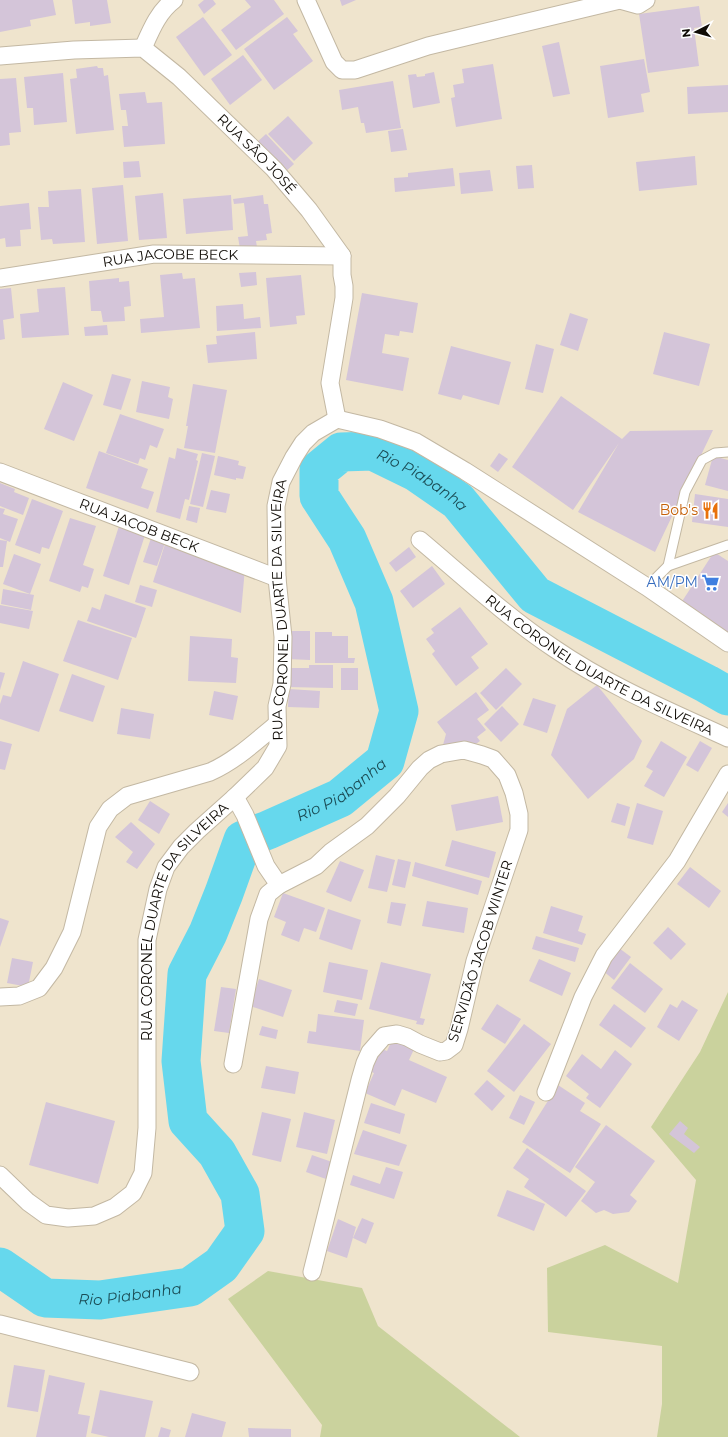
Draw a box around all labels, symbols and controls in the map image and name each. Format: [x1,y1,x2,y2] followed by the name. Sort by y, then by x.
[676,12,716,52] north arrow
[679,28,693,38] text: N
[214,110,300,198] street label: RUA SÂO JOSÉ
[101,245,238,271] street label: RUA JACOBE BECK
[374,444,472,515] water label: Rio Piabanha
[267,476,292,741] street label: RUA CORONEL DUARTE DA SILVEIRA
[77,494,202,556] street label: RUA JACOB BECK
[701,500,721,520] restaurant icon: Bob's
[660,501,698,519] place label: Bob's
[701,572,721,592] supermarket icon: AM/PM
[647,573,698,591] place label: AM/PM
[482,591,717,740] street label: RUA CORONEL DUARTE DA SILVEIRA
[293,754,390,825] water label: Rio Piabanha
[138,798,233,1041] street label: RUA CORONEL DUARTE DA SILVEIRA
[444,858,516,1044] street label: SERVIDÃO JACOB WINTER
[78,1278,183,1309] water label: Rio Piabanha

